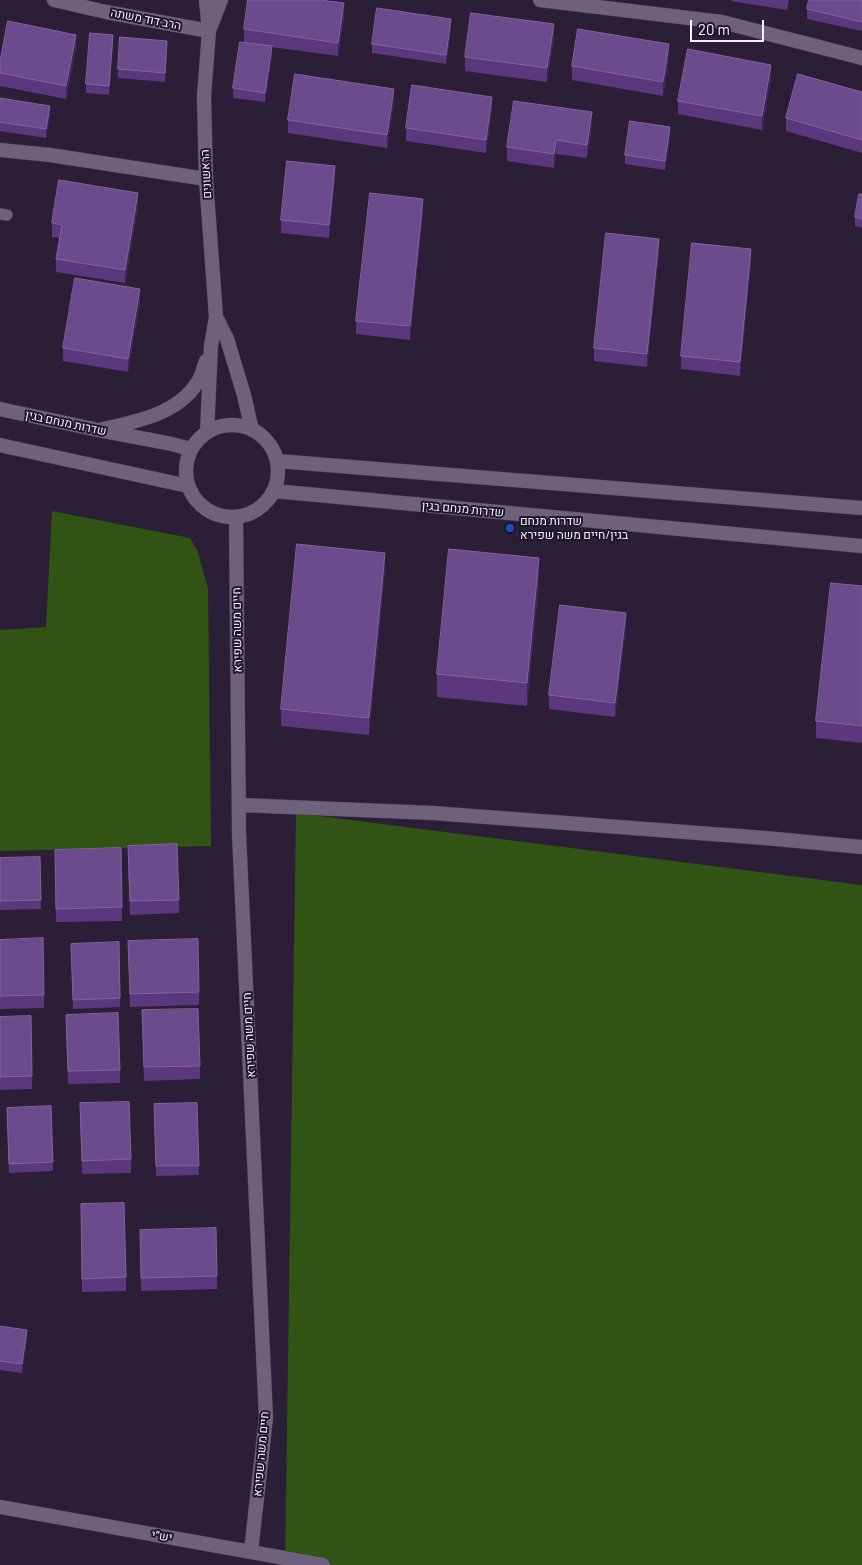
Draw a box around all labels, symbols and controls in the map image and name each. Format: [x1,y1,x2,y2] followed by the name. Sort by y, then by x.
[109,5,183,33] street label: הרב דוד משתה
[692,10,766,42] scale bar
[698,20,730,38] text: 20 m
[198,149,214,199] street label: הראשונים
[24,407,108,439] street label: שדרות מנחם בגין
[421,498,505,520] street label: שדרות מנחם בגין
[520,514,628,542] place label: שדרות מנחם בגין/חיים משה שפירא
[504,522,516,534] marker: שדרות מנחם בגין/חיים משה שפירא
[229,587,245,673] street label: חיים משה שפירא
[240,992,258,1078] street label: חיים משה שפירא
[250,1411,272,1497] street label: חיים משה שפירא
[151,1527,173,1545] street label: יש״י

